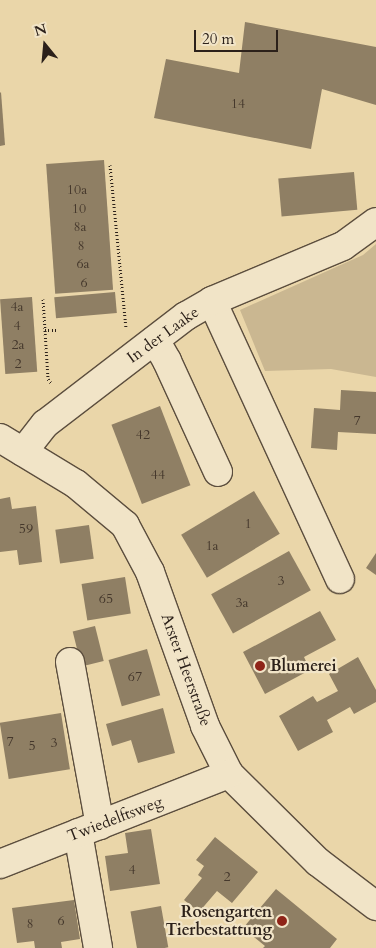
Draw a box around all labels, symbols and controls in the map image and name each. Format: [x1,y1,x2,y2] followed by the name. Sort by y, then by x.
[32,19,49,41] text: N
[20,20,70,70] north arrow
[196,20,280,52] scale bar
[202,29,234,49] text: 20 m
[231,96,245,112] house number: 14
[67,182,87,198] house number: 10a
[72,201,86,217] house number: 10
[73,219,87,235] house number: 8a
[77,238,85,254] house number: 8
[76,256,90,272] house number: 6a
[80,275,88,291] house number: 6
[10,299,24,315] house number: 4a
[123,303,203,367] street label: In der Laake
[13,318,21,334] house number: 4
[11,337,25,353] house number: 2a
[14,356,22,372] house number: 2
[353,413,361,429] house number: 7
[136,427,150,443] house number: 42
[151,467,165,483] house number: 44
[244,516,252,532] house number: 1
[19,521,33,537] house number: 59
[205,538,219,554] house number: 1a
[277,573,285,589] house number: 3
[99,591,113,607] house number: 65
[235,595,249,611] house number: 3a
[157,611,215,729] street label: Arster Heerstraße
[270,656,337,676] place label: Blumerei
[254,660,266,672] marker: Blumerei
[128,669,142,685] house number: 67
[6,734,14,750] house number: 7
[50,735,58,751] house number: 3
[28,738,36,754] house number: 5
[65,792,165,846] street label: Twiedelftsweg
[128,862,136,878] house number: 4
[223,869,231,885] house number: 2
[166,902,272,940] place label: Rosengarten Tierbestattung
[57,913,65,929] house number: 6
[276,915,288,927] marker: Rosengarten Tierbestattung
[26,916,34,932] house number: 8

